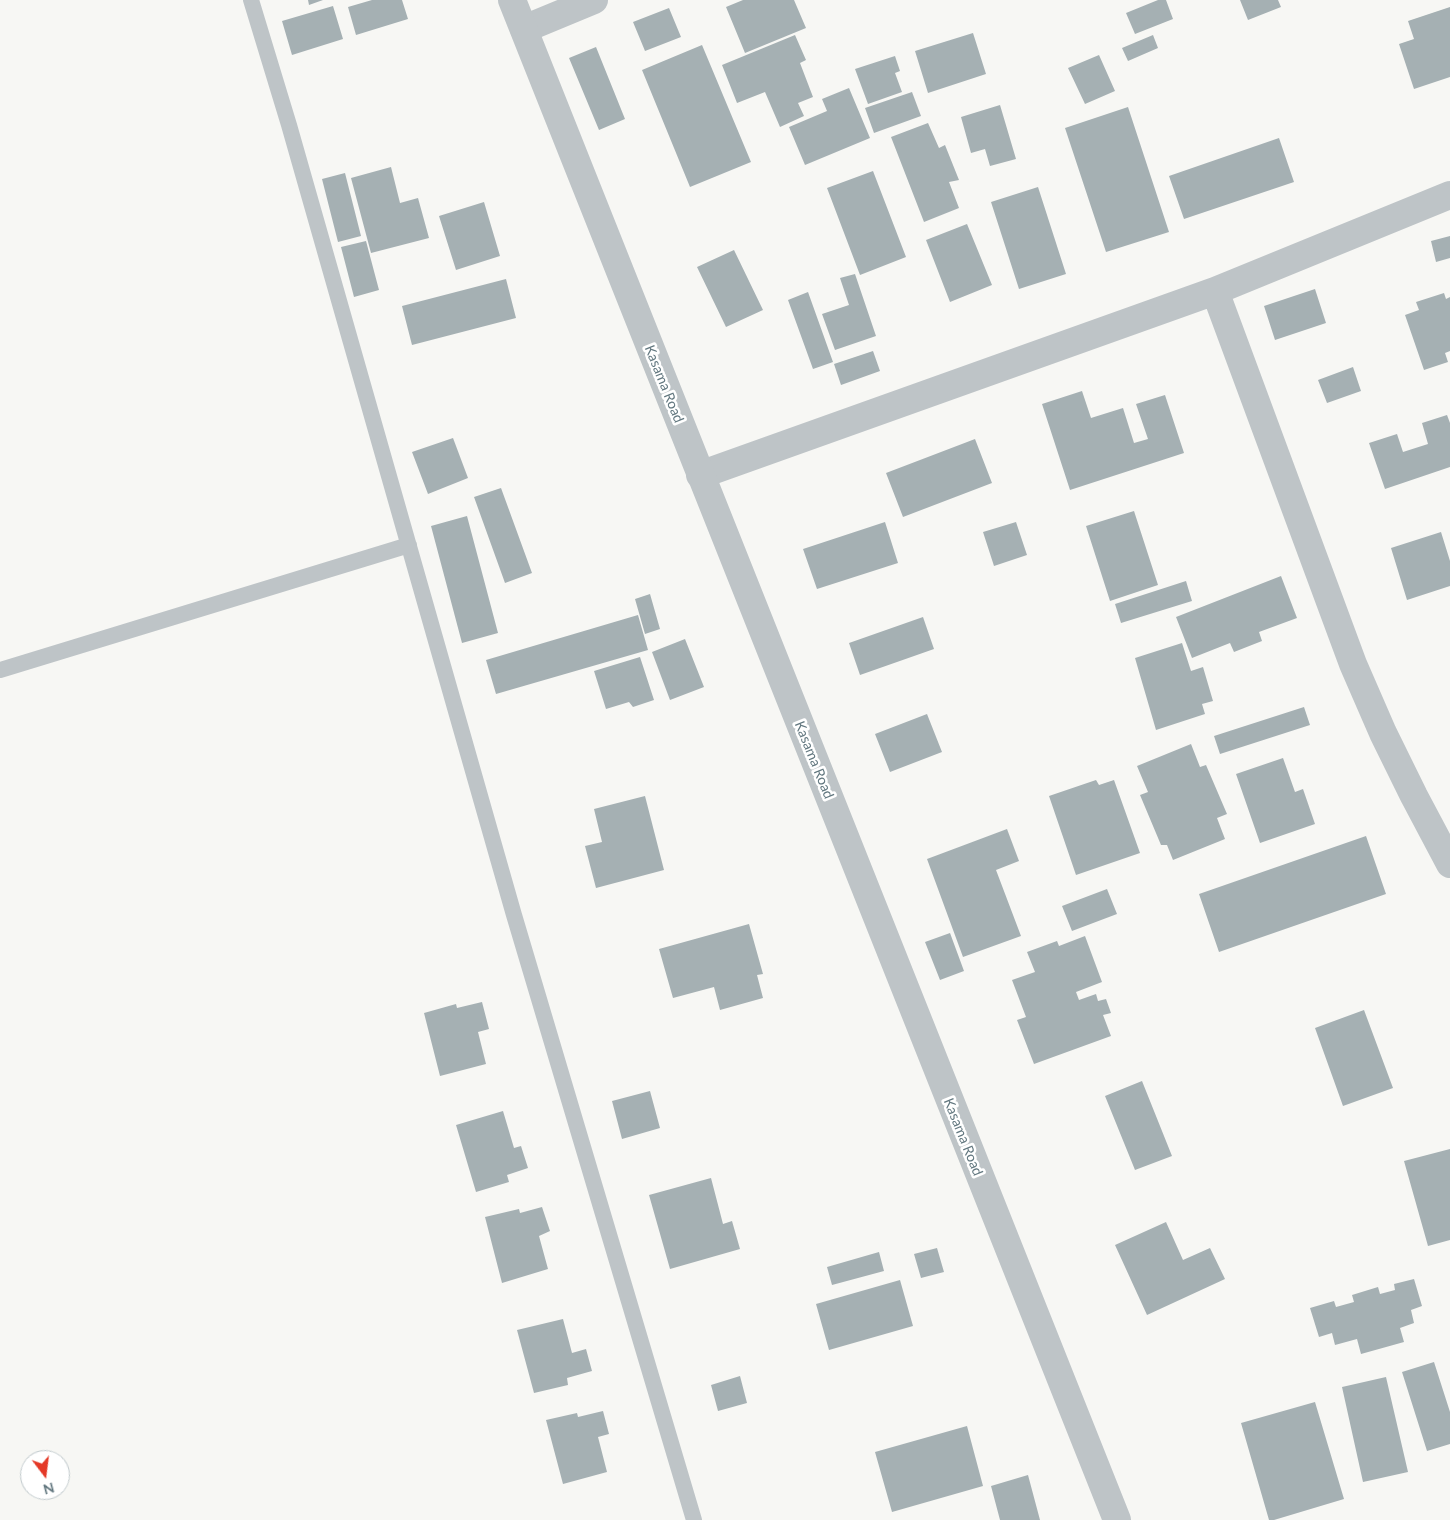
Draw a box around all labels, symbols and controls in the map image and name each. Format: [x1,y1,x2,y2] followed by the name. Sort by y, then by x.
[641,343,687,425] street label: Kasama Road
[791,719,837,801] street label: Kasama Road
[940,1096,986,1178] street label: Kasama Road
[20,1450,70,1500] north arrow
[41,1479,56,1499] text: N

